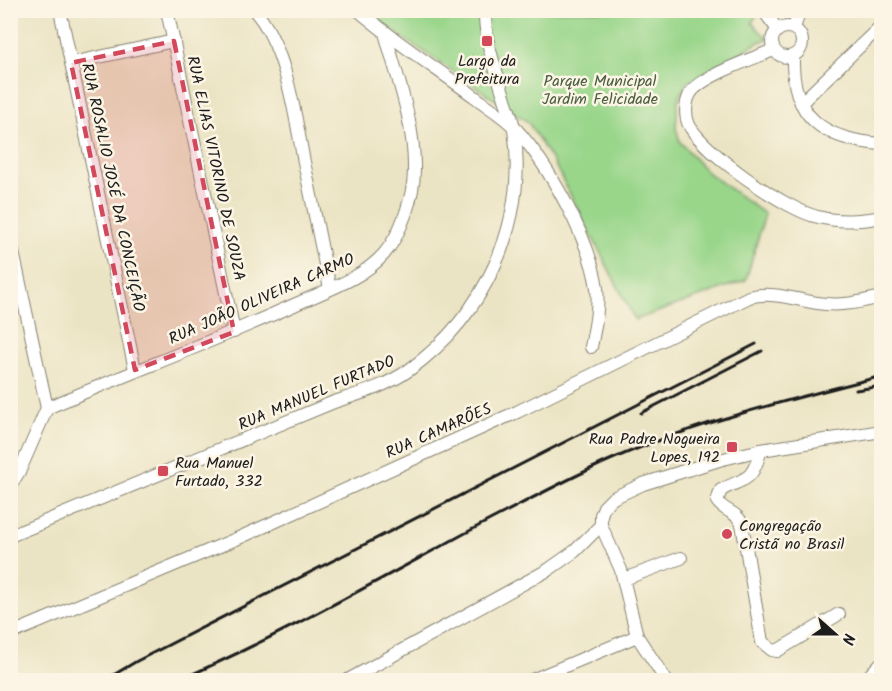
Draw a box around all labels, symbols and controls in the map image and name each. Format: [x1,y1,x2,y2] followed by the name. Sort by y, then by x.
[480,34,494,48] marker: Largo da Prefeitura
[455,49,519,92] place label: Largo da Prefeitura
[179,53,252,283] street label: RUA ELIAS VITORINO DE SOUZA
[74,61,151,314] street label: RUA ROSALIO JOSÉ DA CONCEIÇÃO
[542,69,658,112] park label: Parque Municipal Jardim Felicidade
[165,247,359,352] street label: RUA JOÃO OLIVEIRA CARMO
[234,349,399,438] street label: RUA MANUEL FURTADO
[382,397,496,466] street label: RUA CAMARÕES
[589,427,720,470] place label: Rua Padre Nogueira Lopes, 192
[725,440,739,454] marker: Rua Padre Nogueira Lopes, 192
[175,451,263,494] place label: Rua Manuel Furtado, 332
[156,464,170,478] marker: Rua Manuel Furtado, 332
[739,514,844,557] place label: Congregação Cristã no Brasil
[720,527,734,541] marker: Congregação Cristã no Brasil
[805,604,865,664] north arrow
[834,630,861,648] text: N

